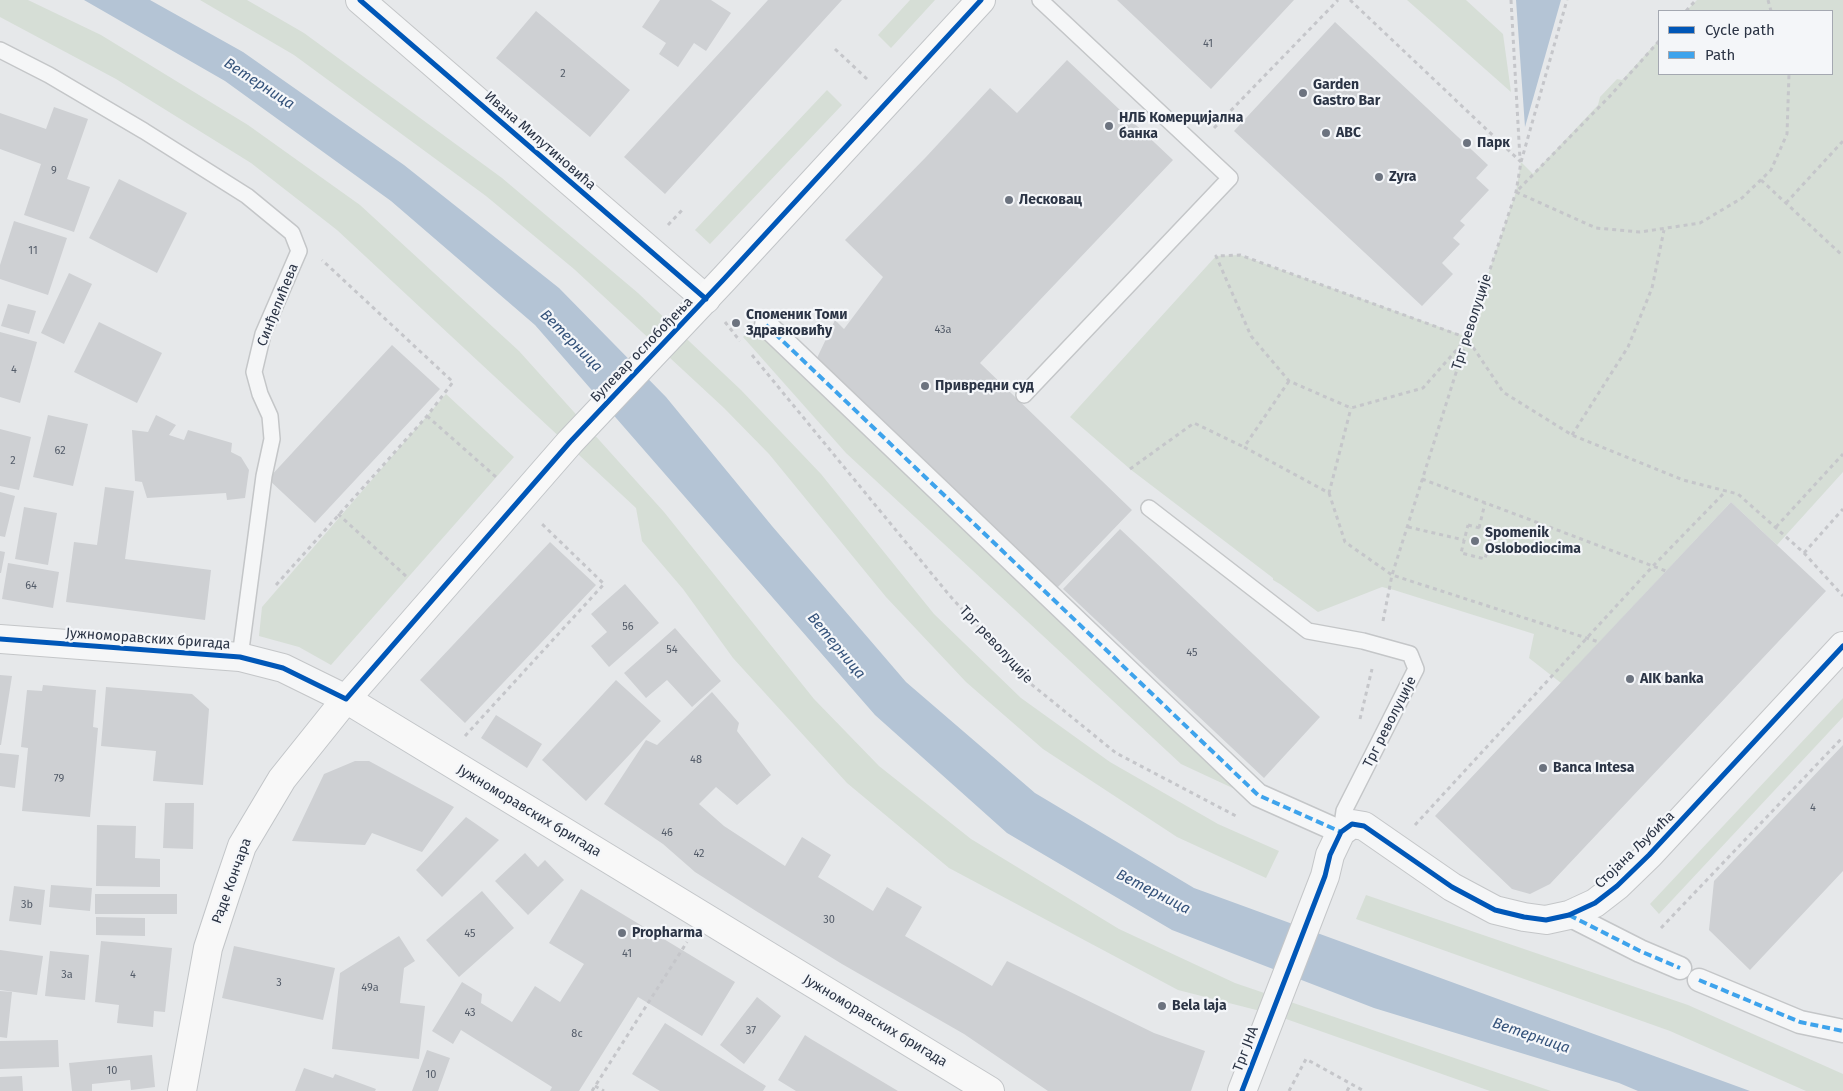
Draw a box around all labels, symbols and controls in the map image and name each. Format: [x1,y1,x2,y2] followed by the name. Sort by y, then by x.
[1658,10,1833,75] legend
[1705,21,1775,39] text: Cycle path
[1203,37,1213,51] house number: 41
[1705,46,1735,64] text: Path
[220,55,298,113] water label: Ветерница
[560,67,566,81] house number: 2
[1313,77,1380,110] place label: Garden Gastro Bar
[1297,87,1309,99] marker: Garden Gastro Bar
[481,88,599,194] street label: Ивана Милутиновића
[1119,110,1243,142] place label: НЛБ Комерцијална банка
[1103,120,1115,132] marker: НЛБ Комерцијална банка
[1336,125,1361,141] place label: ABC
[1320,127,1332,139] marker: ABC
[1477,135,1510,151] place label: Парк
[1461,137,1473,149] marker: Парк
[51,164,57,178] house number: 9
[1389,169,1416,185] place label: Zyra
[1373,171,1385,183] marker: Zyra
[1019,192,1082,208] place label: Лесковац
[1003,194,1015,206] marker: Лесковац
[28,244,38,258] house number: 11
[254,261,302,349] street label: Синђелићева
[1449,272,1495,372] street label: Трг револуције
[587,294,697,406] street label: Булевар ослобођења
[536,306,606,376] water label: Ветерница
[746,307,847,340] place label: Споменик Томи Здравковићу
[730,317,742,329] marker: Споменик Томи Здравковићу
[934,323,952,337] house number: 43a
[11,363,17,377] house number: 4
[935,378,1034,394] place label: Привредни суд
[919,380,931,392] marker: Привредни суд
[54,444,66,458] house number: 62
[10,454,16,468] house number: 2
[1485,525,1581,558] place label: Spomenik Oslobodiocima
[1469,535,1481,547] marker: Spomenik Oslobodiocima
[25,579,37,593] house number: 64
[956,603,1036,687] street label: Трг револуције
[803,609,869,683] water label: Ветерница
[622,620,634,634] house number: 56
[65,625,231,653] street label: Јужноморавских бригада
[666,643,678,657] house number: 54
[1186,646,1198,660] house number: 45
[1640,671,1704,687] place label: AIK banka
[1624,673,1636,685] marker: AIK banka
[1360,674,1420,770] street label: Трг револуције
[690,753,702,767] house number: 48
[1553,760,1634,776] place label: Banca Intesa
[454,761,604,861] street label: Јужноморавских бригада
[1537,762,1549,774] marker: Banca Intesa
[54,772,64,786] house number: 79
[1810,801,1816,815] house number: 4
[1592,808,1678,892] street label: Стојана Љубића
[661,826,673,840] house number: 46
[209,836,255,926] street label: Раде Кончара
[693,847,705,861] house number: 42
[1113,866,1193,918] water label: Ветерница
[21,898,33,912] house number: 3b
[823,913,835,927] house number: 30
[632,925,703,941] place label: Propharma
[464,927,476,941] house number: 45
[616,927,628,939] marker: Propharma
[622,947,632,961] house number: 41
[61,968,73,982] house number: 3a
[130,968,136,982] house number: 4
[800,971,950,1071] street label: Јужноморавских бригада
[276,976,282,990] house number: 3
[361,981,379,995] house number: 49a
[1172,998,1227,1014] place label: Bela laja
[1156,1000,1168,1012] marker: Bela laja
[464,1006,476,1020] house number: 43
[1490,1014,1572,1058] water label: Ветерница
[746,1024,756,1038] house number: 37
[1230,1024,1262,1074] street label: Трг ЈНА
[571,1027,583,1041] house number: 8c
[107,1064,117,1078] house number: 10
[426,1068,436,1082] house number: 10

